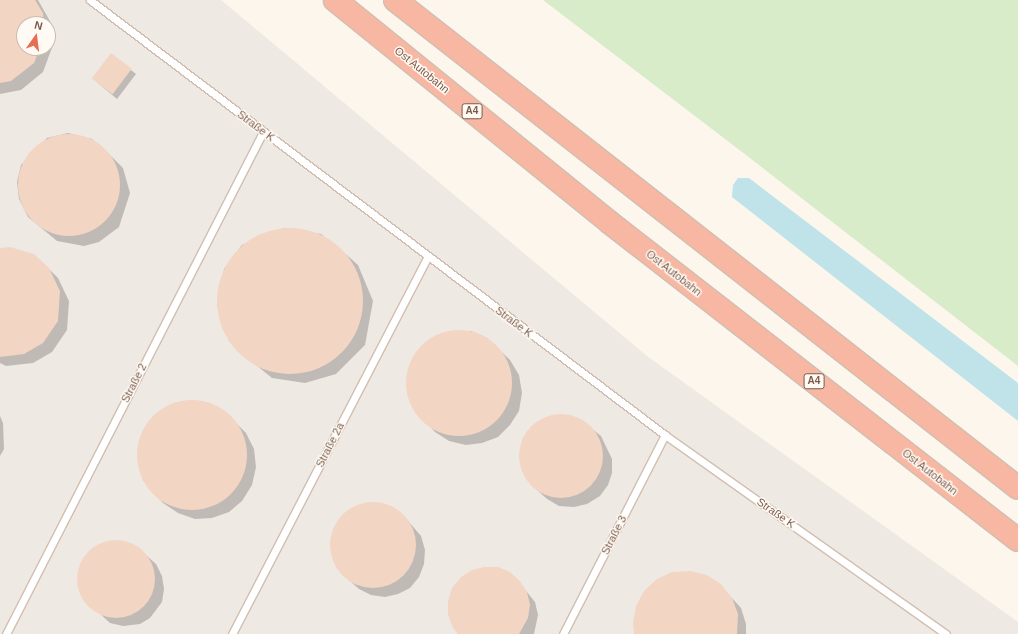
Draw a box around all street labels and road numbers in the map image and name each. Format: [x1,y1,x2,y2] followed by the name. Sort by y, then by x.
[392,44,452,96] street label: Ost Autobahn
[461,103,483,119] road number: A4
[235,108,277,144] street label: Straße K
[643,247,705,299] street label: Ost Autobahn
[493,304,535,340] street label: Straße K
[119,361,149,405] street label: Straße 2
[803,373,825,389] road number: A4
[313,420,347,470] street label: Straße 2a
[899,446,961,498] street label: Ost Autobahn
[754,495,798,531] street label: Straße K
[599,513,629,557] street label: Straße 3

